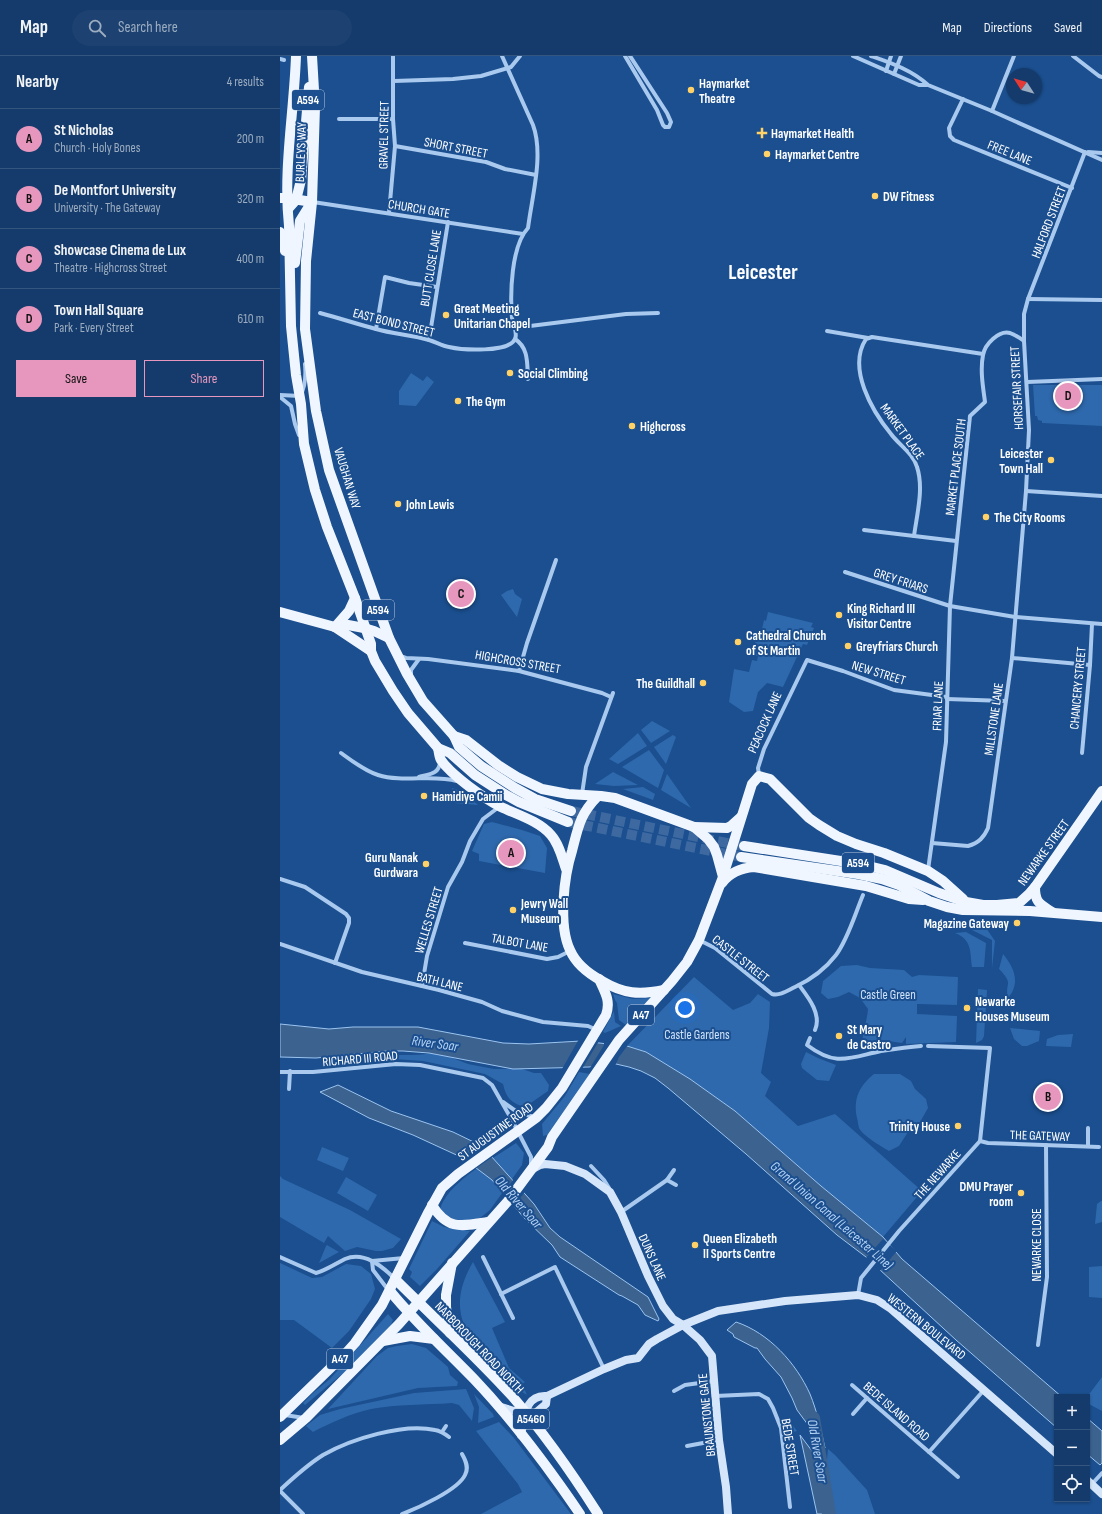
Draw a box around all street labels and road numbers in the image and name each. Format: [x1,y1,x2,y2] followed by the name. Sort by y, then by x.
[292,90,324,110] road number: A594
[375,101,393,169] street label: GRAVEL STREET
[292,121,310,182] street label: BURLEYS WAY
[423,134,489,162] street label: SHORT STREET
[985,137,1034,169] street label: FREE LANE
[1028,184,1070,260] street label: HALFORD STREET
[387,196,451,222] street label: CHURCH GATE
[417,229,445,308] street label: BUTT CLOSE LANE
[351,305,436,341] street label: EAST BOND STREET
[1007,346,1027,430] street label: HORSEFAIR STREET
[877,400,928,463] street label: MARKET PLACE
[942,418,970,517] street label: MARKET PLACE SOUTH
[330,446,364,511] street label: VAUGHAN WAY
[871,565,930,597] street label: GREY FRIARS
[362,600,394,620] road number: A594
[1066,646,1090,730] street label: CHANCERY STREET
[474,647,562,677] street label: HIGHCROSS STREET
[850,657,907,689] street label: NEW STREET
[929,681,947,731] street label: FRIAR LANE
[981,682,1007,757] street label: MILLSTONE LANE
[744,689,786,756] street label: PEACOCK LANE
[1014,816,1073,889] street label: NEWARKE STREET
[842,853,874,873] road number: A594
[411,885,447,956] street label: WELLES STREET
[490,930,549,956] street label: TALBOT LANE
[709,932,772,986] street label: CASTLE STREET
[415,968,465,995] street label: BATH LANE
[628,1005,654,1025] road number: A47
[322,1048,399,1070] street label: RICHARD III ROAD
[455,1099,536,1165] street label: ST AUGUSTINE ROAD
[1010,1127,1071,1145] street label: THE GATEWAY
[911,1146,965,1203] street label: THE NEWARKE
[1029,1208,1045,1282] street label: NEWARKE CLOSE
[635,1231,669,1283] street label: DUNS LANE
[884,1290,969,1363] street label: WESTERN BOULEVARD
[431,1298,527,1397] street label: NARBOROUGH ROAD NORTH
[327,1349,353,1369] road number: A47
[695,1373,719,1457] street label: BRAUNSTONE GATE
[860,1379,933,1445] street label: BEDE ISLAND ROAD
[513,1409,549,1429] road number: A5460
[778,1417,802,1477] street label: BEDE STREET

